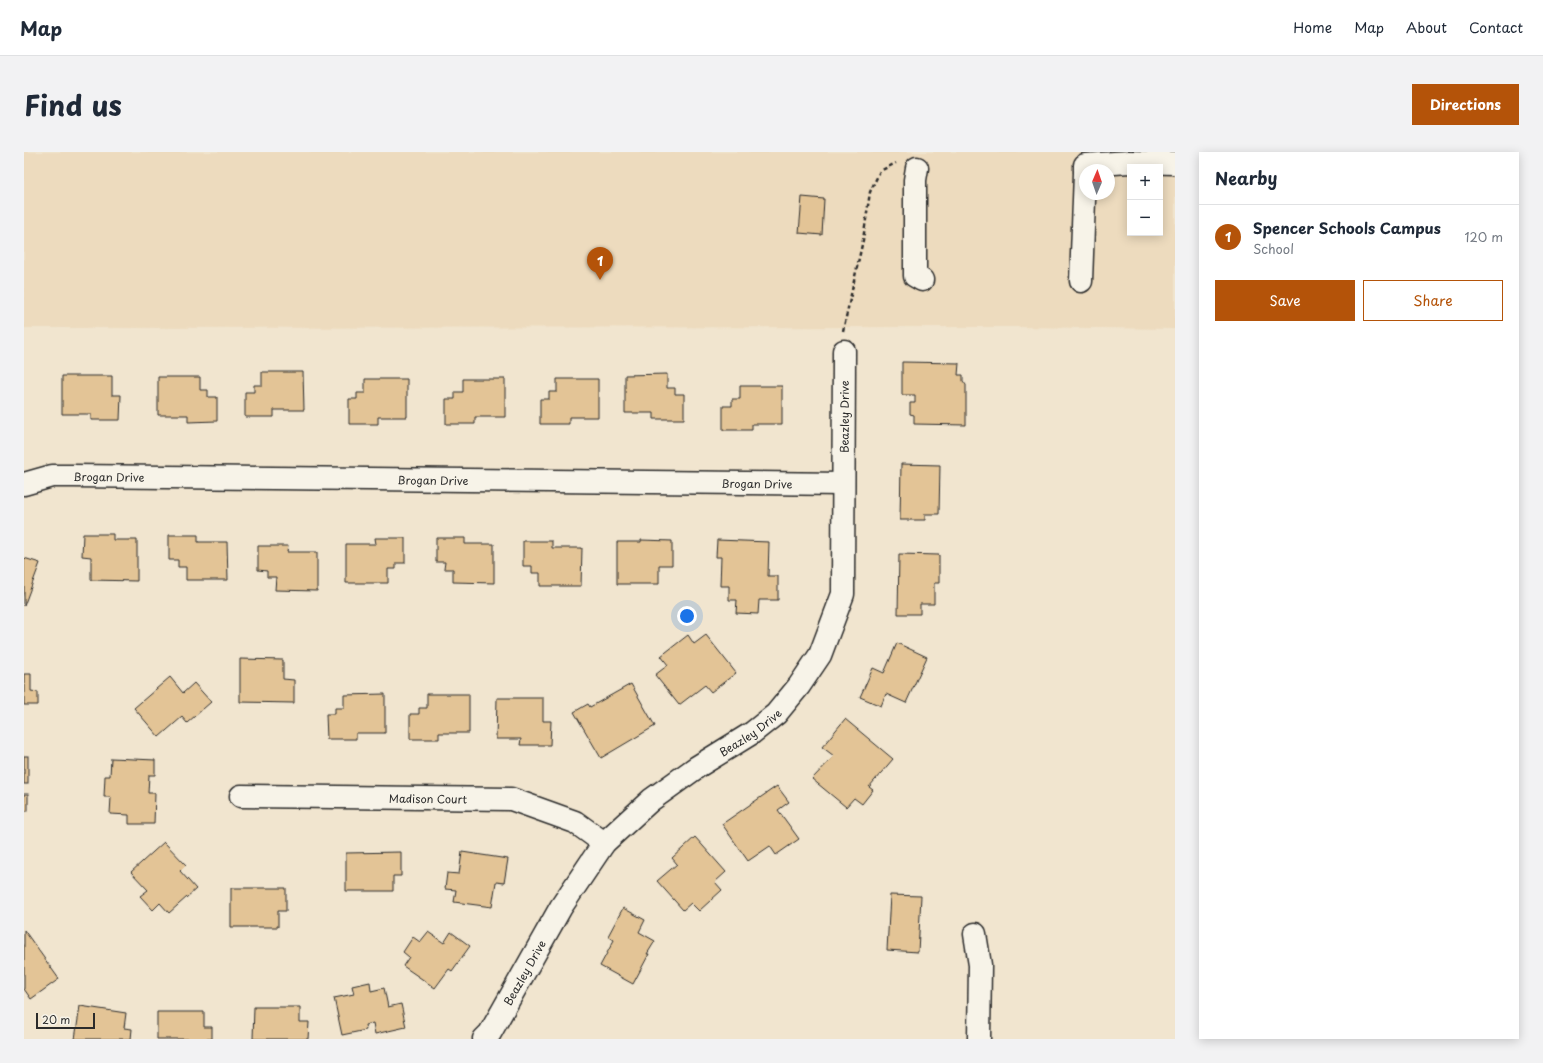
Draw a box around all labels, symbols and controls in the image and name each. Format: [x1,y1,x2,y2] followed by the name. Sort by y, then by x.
[20,14,62,42] text: Map
[1293,17,1332,38] text: Home
[1354,17,1384,38] text: Map
[1406,17,1447,38] text: About
[1469,17,1523,38] text: Contact
[24,83,122,126] text: Find us
[1412,84,1519,125] button: Directions
[1079,164,1115,200] north arrow
[1127,164,1163,236] map controls
[1127,164,1163,200] button: +
[1215,165,1277,191] text: Nearby
[1127,200,1163,236] button: −
[1253,216,1441,239] text: Spencer Schools Campus
[1225,227,1231,246] text: 1
[1464,227,1503,246] text: 120 m
[1253,239,1294,258] text: School
[587,247,613,280] pin: 1
[1215,280,1355,321] button: Save
[1363,280,1503,321] button: Share
[835,380,852,453] street label: Beazley Drive
[73,468,145,485] street label: Brogan Drive
[397,471,469,489] street label: Brogan Drive
[721,474,793,492] street label: Brogan Drive
[677,606,697,626] your location
[716,705,786,760] street label: Beazley Drive
[389,789,468,807] street label: Madison Court
[499,936,549,1008] street label: Beazley Drive
[36,1011,95,1030] scale bar
[42,1011,70,1028] text: 20 m

